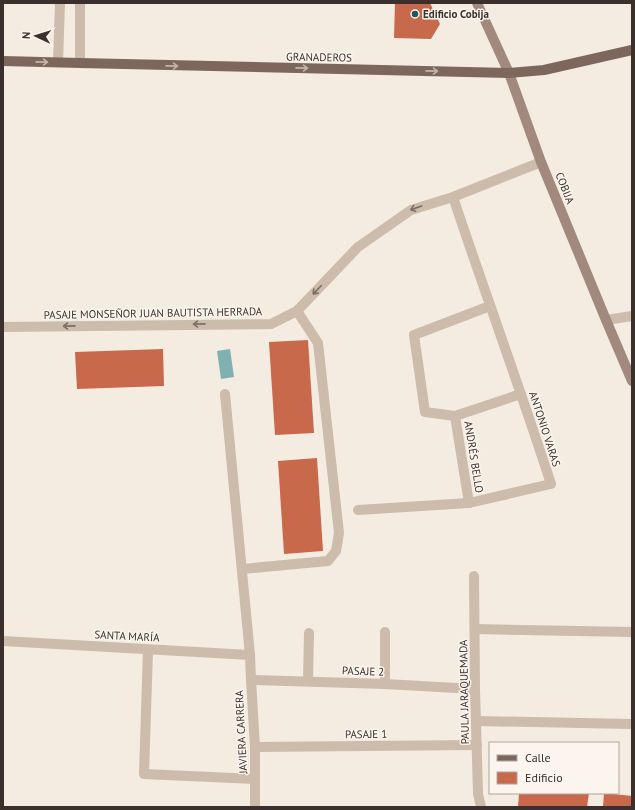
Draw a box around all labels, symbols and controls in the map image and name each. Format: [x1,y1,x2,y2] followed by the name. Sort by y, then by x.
[423,7,489,21] place label: Edificio Cobija
[410,9,420,19] marker: Edificio Cobija
[16,16,56,56] north arrow
[19,31,33,39] text: N
[286,49,352,65] street label: GRANADEROS
[35,58,48,66] one-way arrow
[165,62,178,69] one-way arrow
[295,65,308,72] one-way arrow
[425,68,438,75] one-way arrow
[552,170,578,206] street label: COBIJA
[411,205,423,213] one-way arrow
[312,285,322,295] one-way arrow
[44,304,263,322] street label: PASAJE MONSEÑOR JUAN BAUTISTA HERRADA
[193,320,206,328] one-way arrow
[63,322,76,330] one-way arrow
[526,390,564,469] street label: ANTONIO VARAS
[461,420,487,494] street label: ANDRÉS BELLO
[94,627,161,645] street label: SANTA MARÍA
[456,639,472,745] street label: PAULA JARAQUEMADA
[342,663,384,679] street label: PASAJE 2
[232,689,250,775] street label: JAVIERA CARRERA
[345,727,387,741] street label: PASAJE 1
[489,742,619,794] legend
[525,750,551,765] text: Calle
[525,770,563,785] text: Edificio

